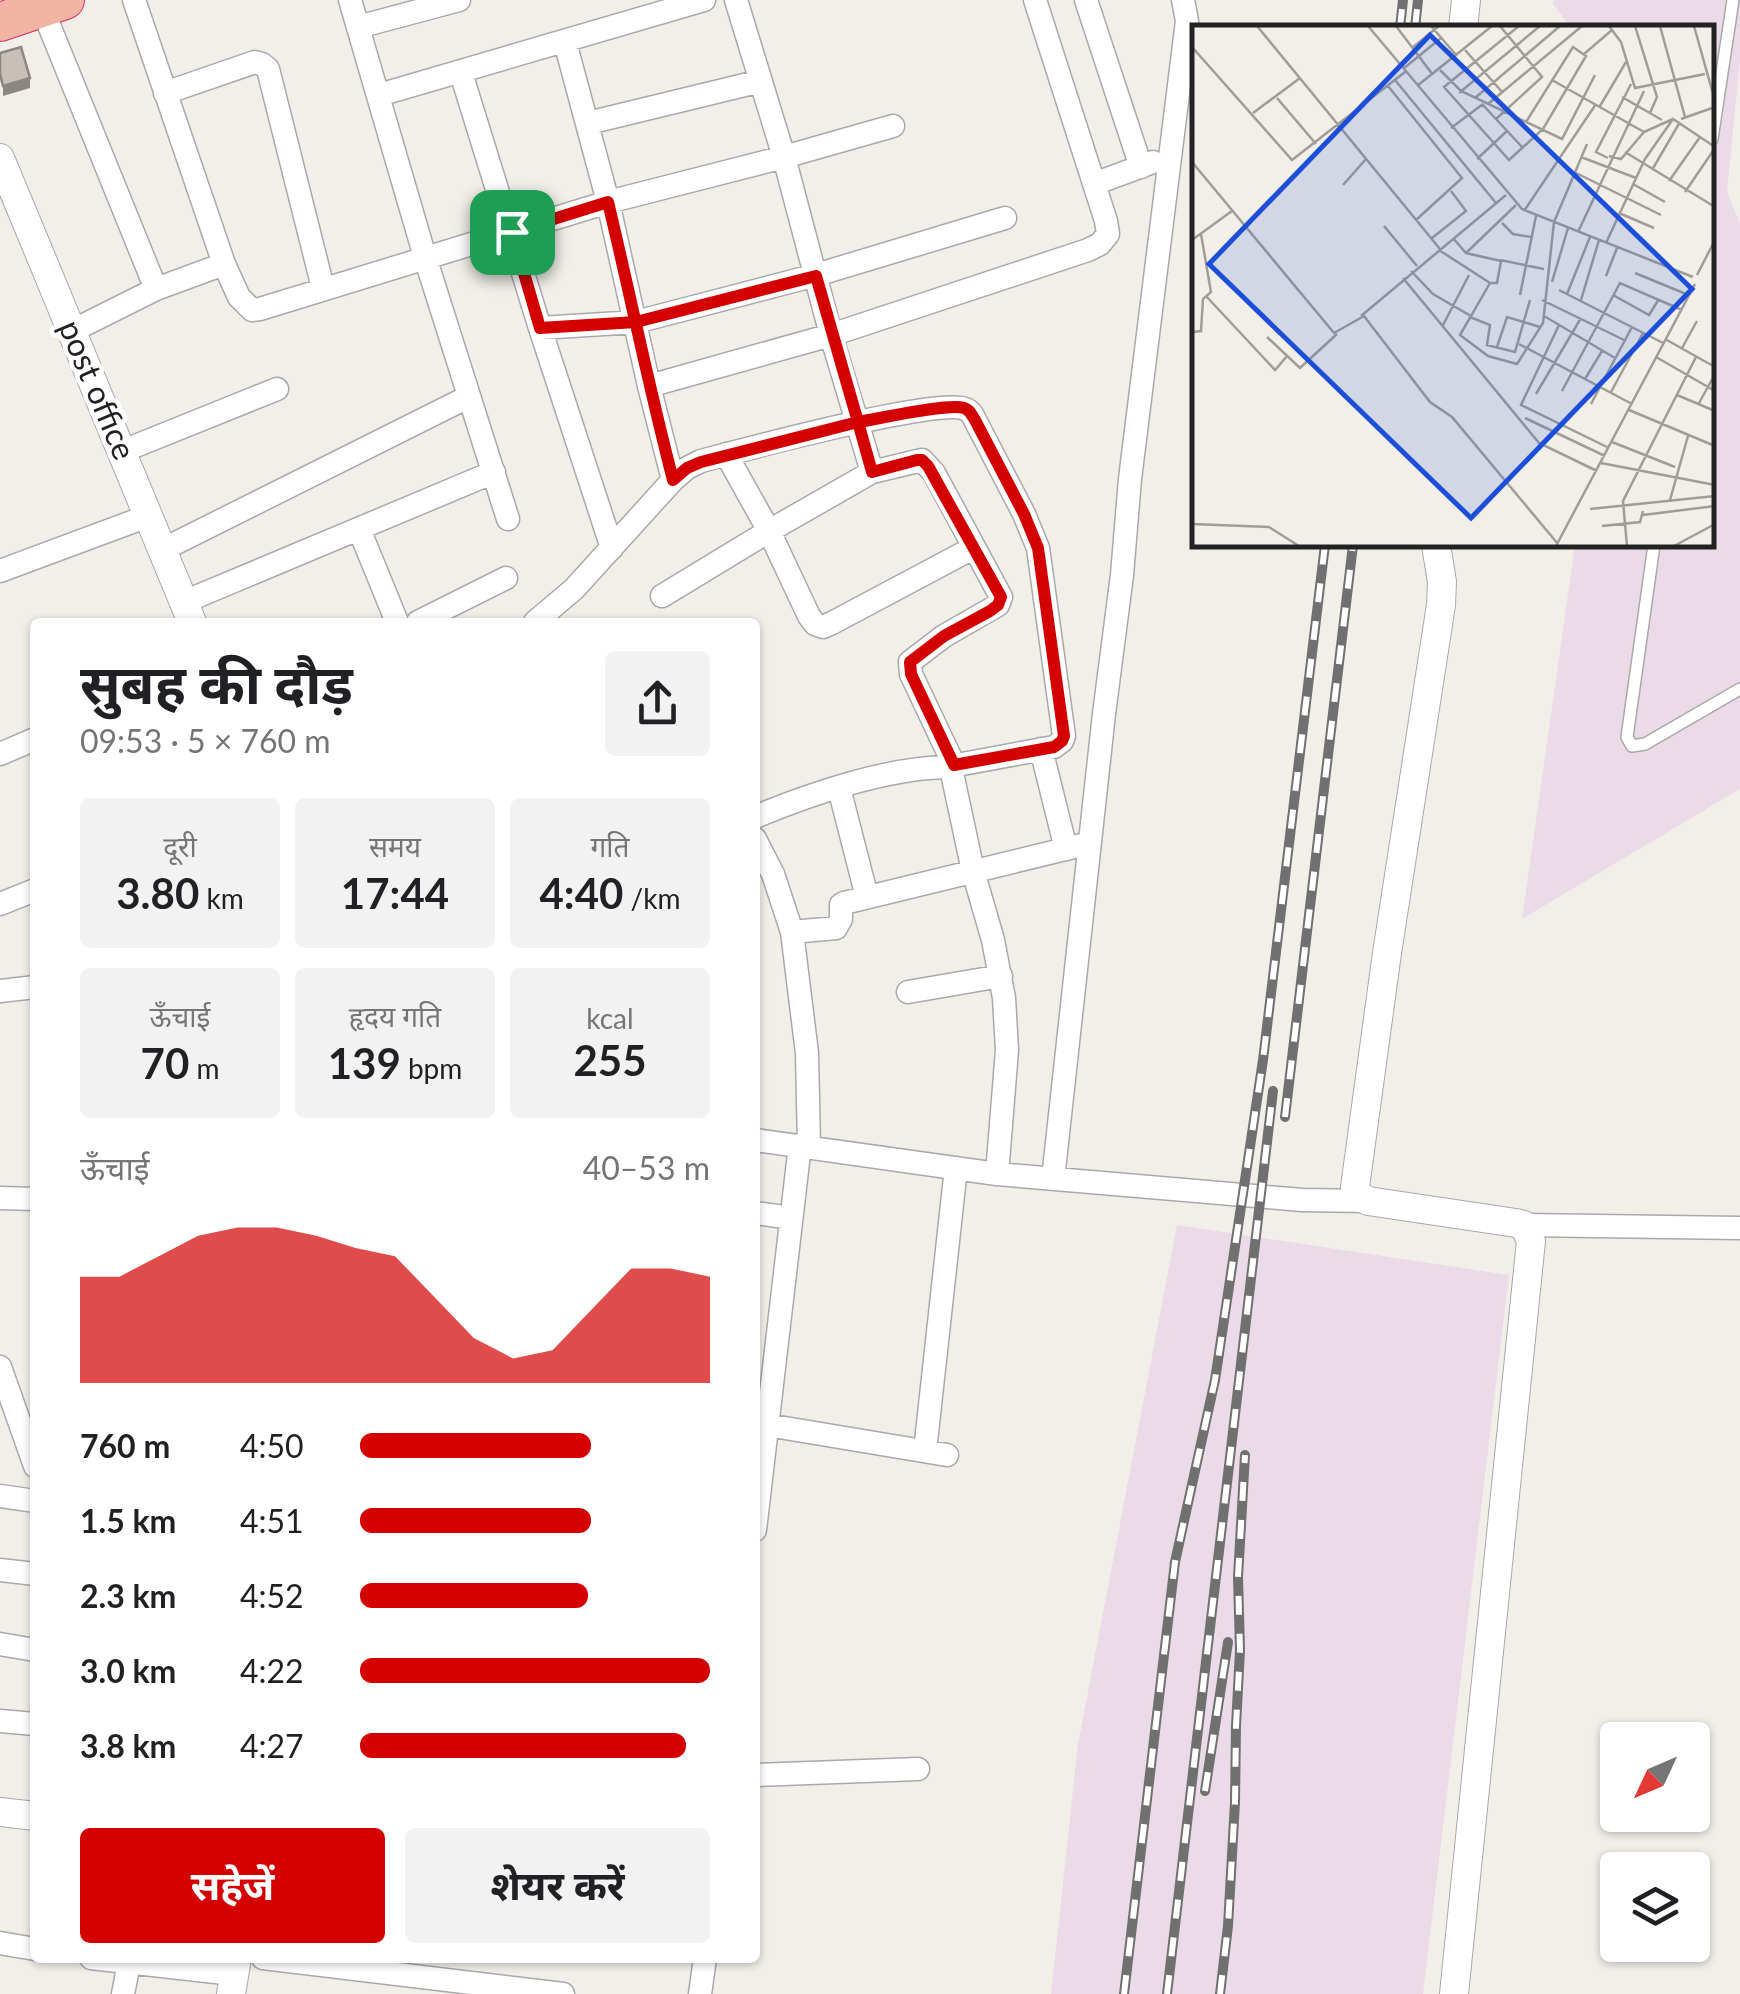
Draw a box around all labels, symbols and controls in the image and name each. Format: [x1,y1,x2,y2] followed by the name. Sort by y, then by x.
[1192,25,1715,548] inset map
[470,190,555,275] pin
[485,205,540,260] icon: arrive
[52,314,145,465] street label: post office
[80,650,353,716] text: सुबह की दौड़
[605,651,710,756] button: share
[80,721,331,760] text: 09:53 · 5 × 760 m
[163,829,197,863] text: दूरी
[369,829,421,863] text: समय
[591,829,629,863] text: गति
[116,868,199,918] text: 3.80
[341,868,449,918] text: 17:44
[540,868,623,918] text: 4:40
[199,881,244,915] text: km
[623,881,680,915] text: /km
[150,999,210,1033] text: ऊँचाई
[349,999,441,1033] text: हृदय गति
[586,1001,634,1035] text: kcal
[573,1035,647,1085] text: 255
[141,1038,189,1088] text: 70
[328,1038,401,1088] text: 139
[189,1051,219,1085] text: m
[401,1051,462,1085] text: bpm
[80,1148,149,1187] text: ऊँचाई
[583,1148,710,1187] text: 40–53 m
[80,1426,170,1465] text: 760 m
[240,1426,304,1465] text: 4:50
[80,1501,176,1540] text: 1.5 km
[240,1501,304,1540] text: 4:51
[80,1576,176,1615] text: 2.3 km
[240,1576,304,1615] text: 4:52
[80,1651,176,1690] text: 3.0 km
[240,1651,304,1690] text: 4:22
[1600,1722,1710,1832] north arrow
[1600,1722,1710,1962] map controls
[80,1726,176,1765] text: 3.8 km
[240,1726,304,1765] text: 4:27
[80,1828,385,1943] button: सहेजें
[405,1828,710,1943] button: शेयर करें
[1600,1852,1710,1962] button: layers

